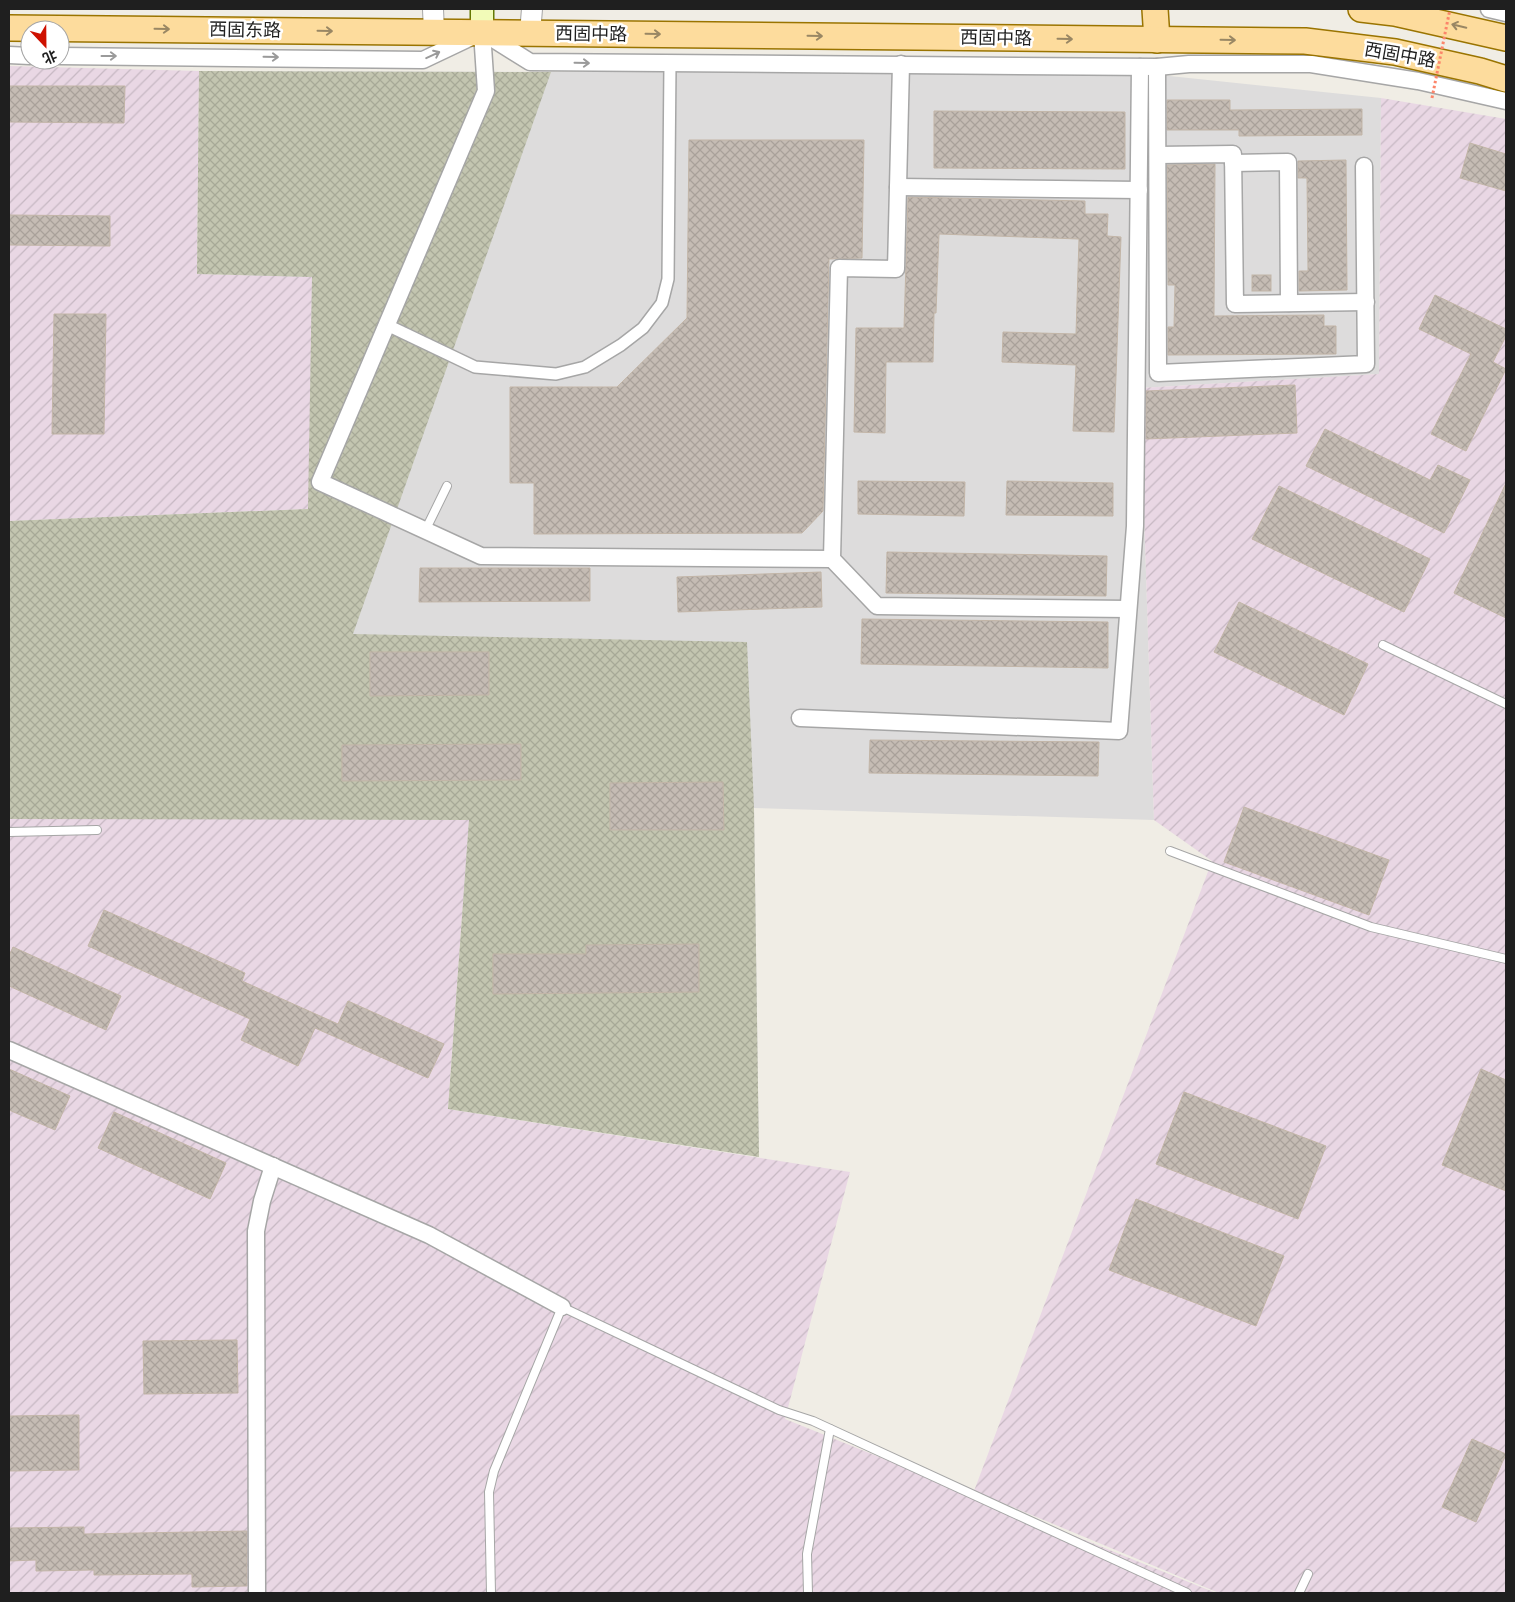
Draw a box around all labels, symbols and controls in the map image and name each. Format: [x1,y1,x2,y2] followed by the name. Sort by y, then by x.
[209,18,281,41] street label: 西固东路
[20,20,70,70] north arrow
[1451,21,1467,30] one-way arrow
[555,22,627,45] street label: 西固中路
[154,24,170,34] one-way arrow
[316,26,333,36] one-way arrow
[960,26,1032,49] street label: 西固中路
[644,29,661,39] one-way arrow
[807,31,823,41] one-way arrow
[1057,34,1073,44] one-way arrow
[1220,36,1236,45] one-way arrow
[1363,38,1437,71] street label: 西固中路
[40,47,59,67] text: 北
[425,50,440,60] one-way arrow
[100,51,116,61] one-way arrow
[262,52,279,62] one-way arrow
[574,58,590,67] one-way arrow

